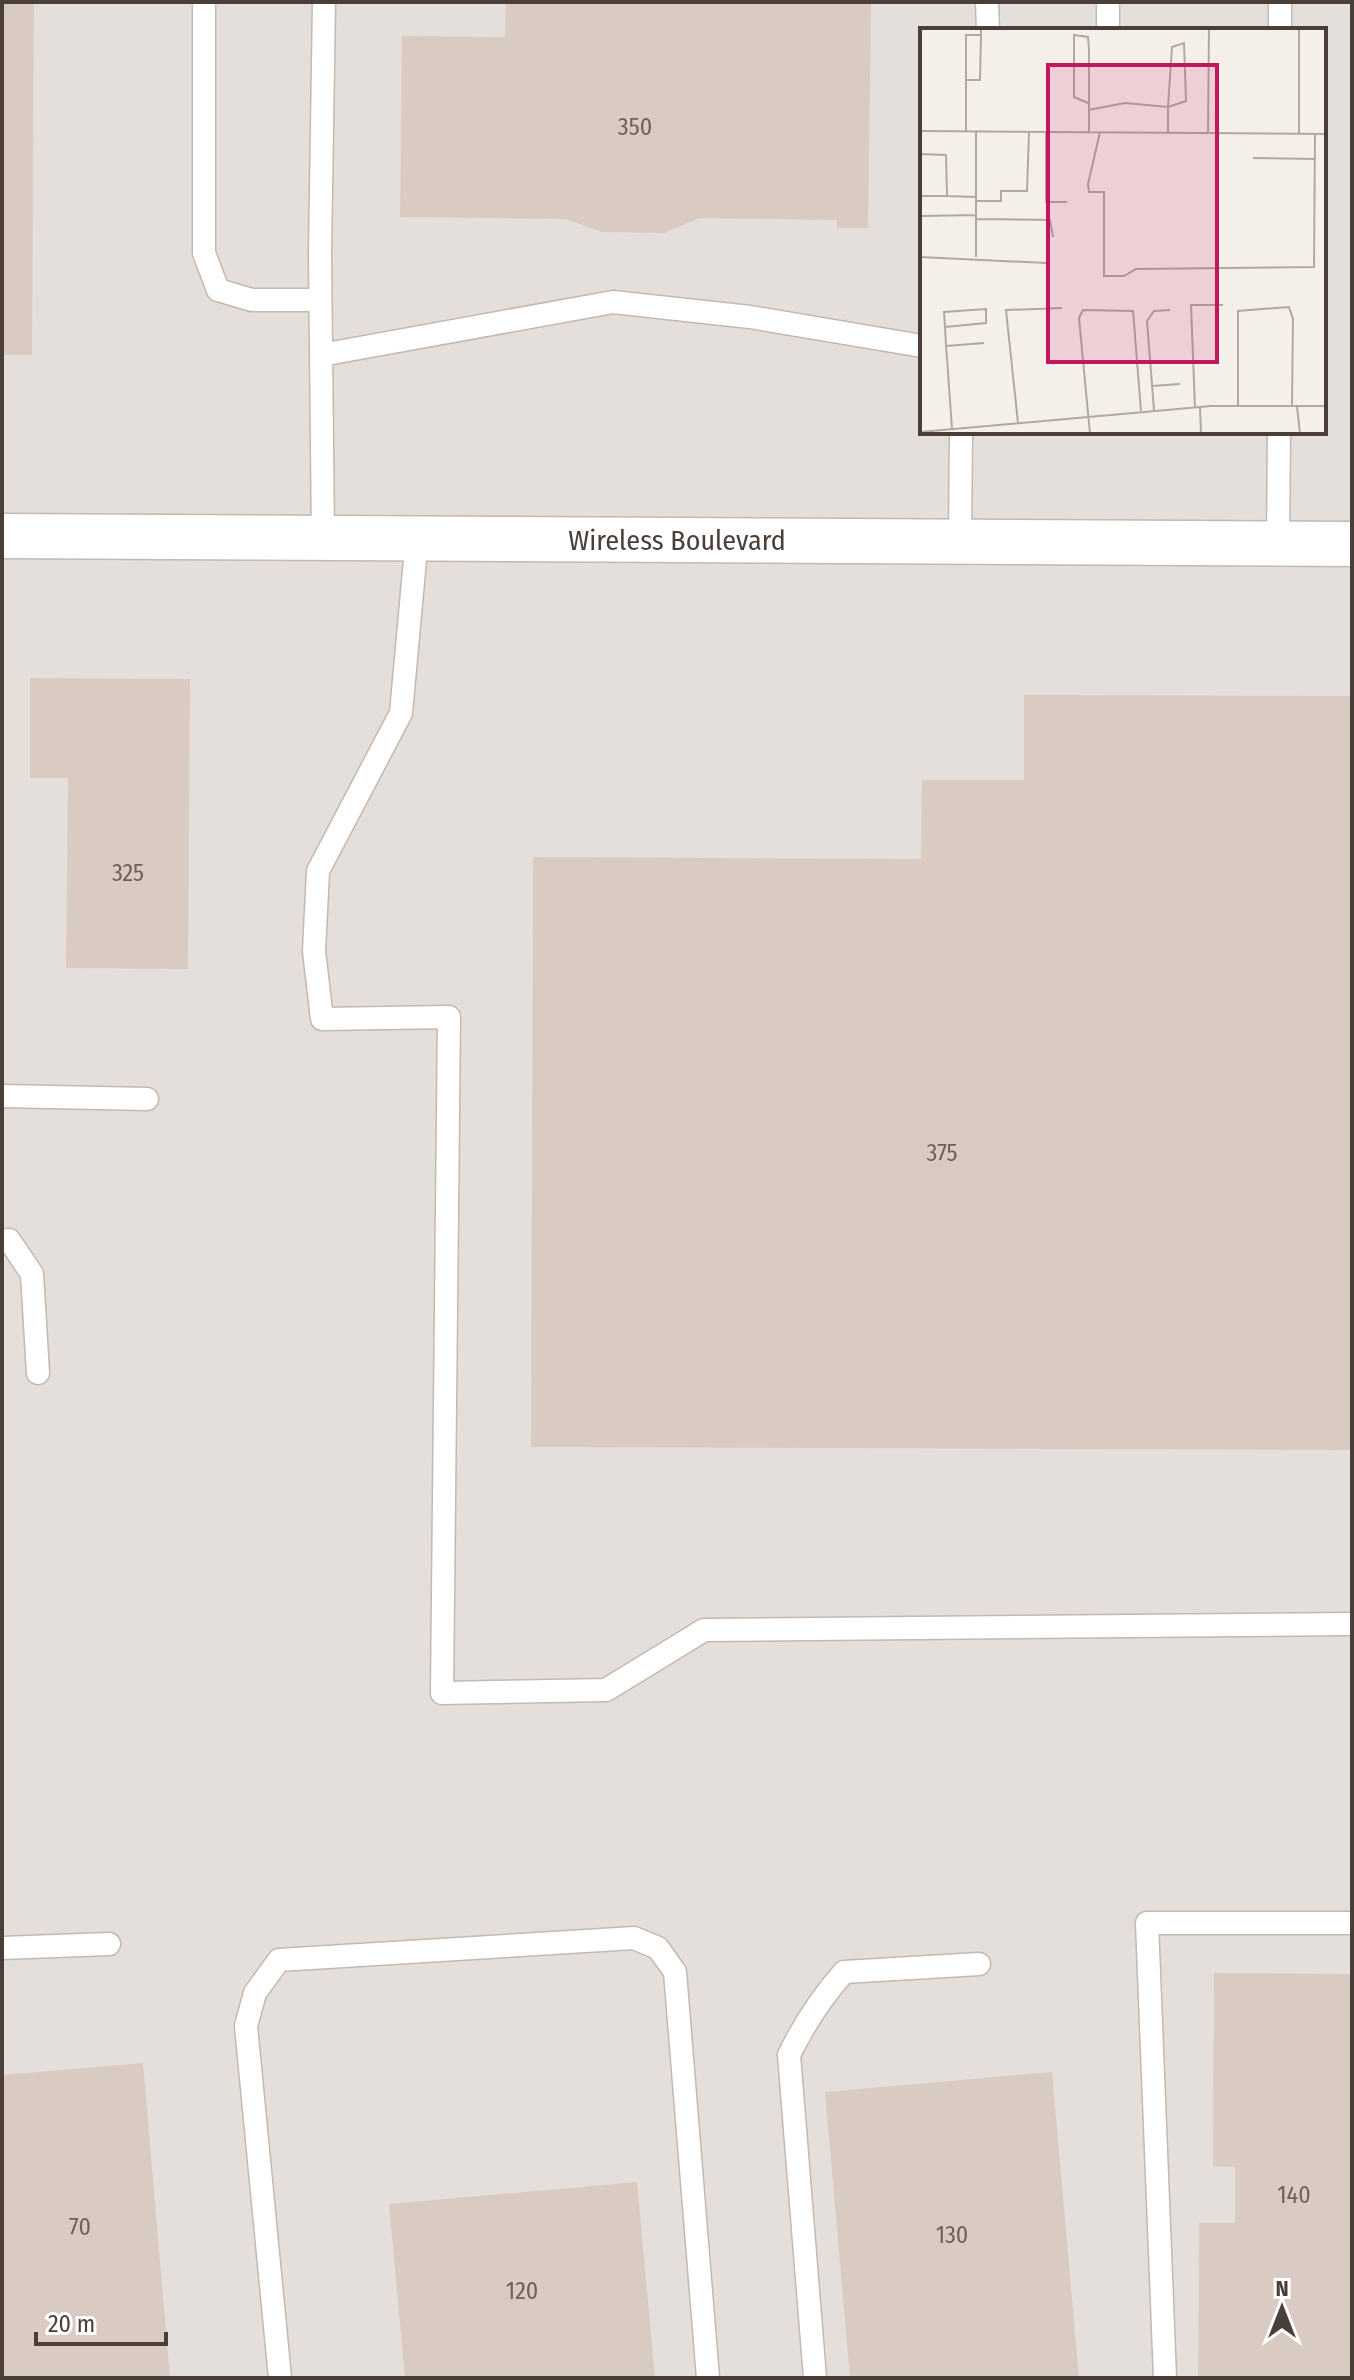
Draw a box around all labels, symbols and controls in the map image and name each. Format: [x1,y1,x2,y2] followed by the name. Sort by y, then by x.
[920,28,1326,434] inset map
[618,113,652,141] house number: 350
[568,524,786,557] street label: Wireless Boulevard
[112,859,144,887] house number: 325
[926,1139,958,1167] house number: 375
[1277,2181,1311,2209] house number: 140
[69,2213,91,2241] house number: 70
[936,2221,968,2249] house number: 130
[1242,2268,1322,2348] north arrow
[1275,2275,1289,2302] text: N
[506,2277,538,2305] house number: 120
[36,2296,166,2346] scale bar
[48,2310,95,2338] text: 20 m

